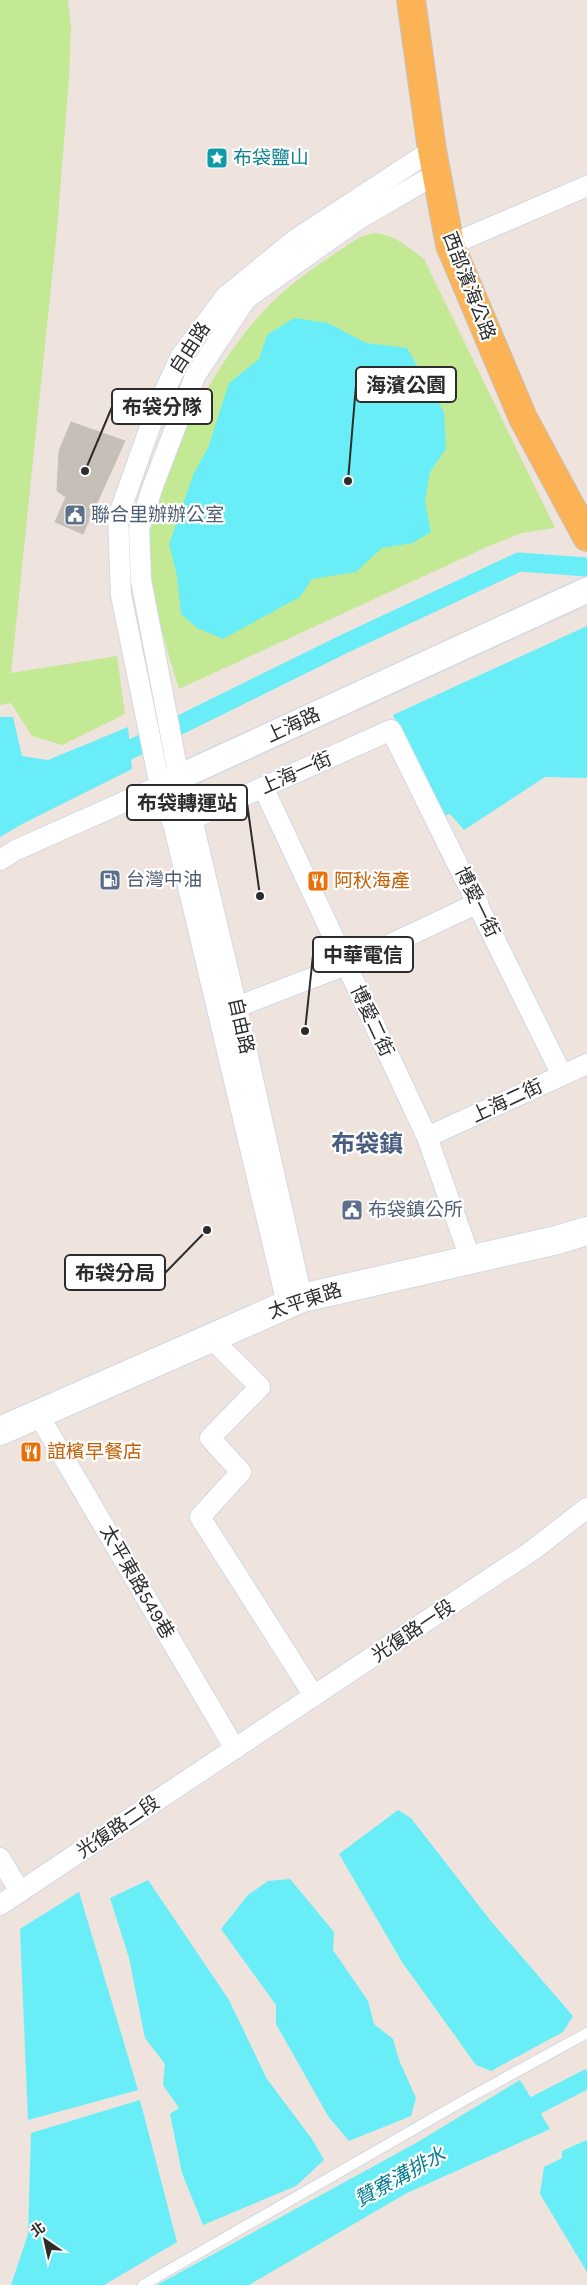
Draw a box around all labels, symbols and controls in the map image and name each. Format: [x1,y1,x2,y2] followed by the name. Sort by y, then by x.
[205,146,229,170] place icon: 布袋鹽山
[233,147,309,169] place label: 布袋鹽山
[438,229,500,343] street label: 西部濱海公路
[165,318,215,378] street label: 自由路
[356,367,456,402] callout: 海濱公園
[366,374,446,397] text: 海濱公園
[112,389,212,424] callout: 布袋分隊
[122,396,202,419] text: 布袋分隊
[63,503,87,527] public building icon: 聯合里辦辦公室
[91,504,224,526] place label: 聯合里辦辦公室
[263,703,323,747] street label: 上海路
[257,747,335,799] street label: 上海一街
[127,785,247,820] callout: 布袋轉運站
[137,792,237,815] text: 布袋轉運站
[450,863,504,941] street label: 博愛一街
[98,868,122,892] fuel station icon: 台灣中油
[126,869,202,891] place label: 台灣中油
[306,869,330,893] restaurant icon: 阿秋海產
[334,870,410,892] place label: 阿秋海產
[313,937,413,972] callout: 中華電信
[323,944,403,967] text: 中華電信
[346,982,398,1060] street label: 博愛二街
[224,996,258,1056] street label: 自由路
[468,1075,546,1127] street label: 上海二街
[331,1130,403,1158] district label: 布袋鎮
[340,1198,364,1222] public building icon: 布袋鎮公所
[368,1199,463,1221] place label: 布袋鎮公所
[65,1255,165,1290] callout: 布袋分局
[75,1262,155,1285] text: 布袋分局
[265,1279,345,1323] street label: 太平東路
[19,1440,43,1464] restaurant icon: 誼檳早餐店
[47,1441,142,1463] place label: 誼檳早餐店
[96,1521,178,1643] street label: 太平東路549巷
[367,1595,459,1667] street label: 光復路一段
[72,1791,164,1863] street label: 光復路二段
[351,2142,450,2211] water label: 贊寮溝排水
[20,2215,70,2265] north arrow
[27,2219,49,2241] text: 北

